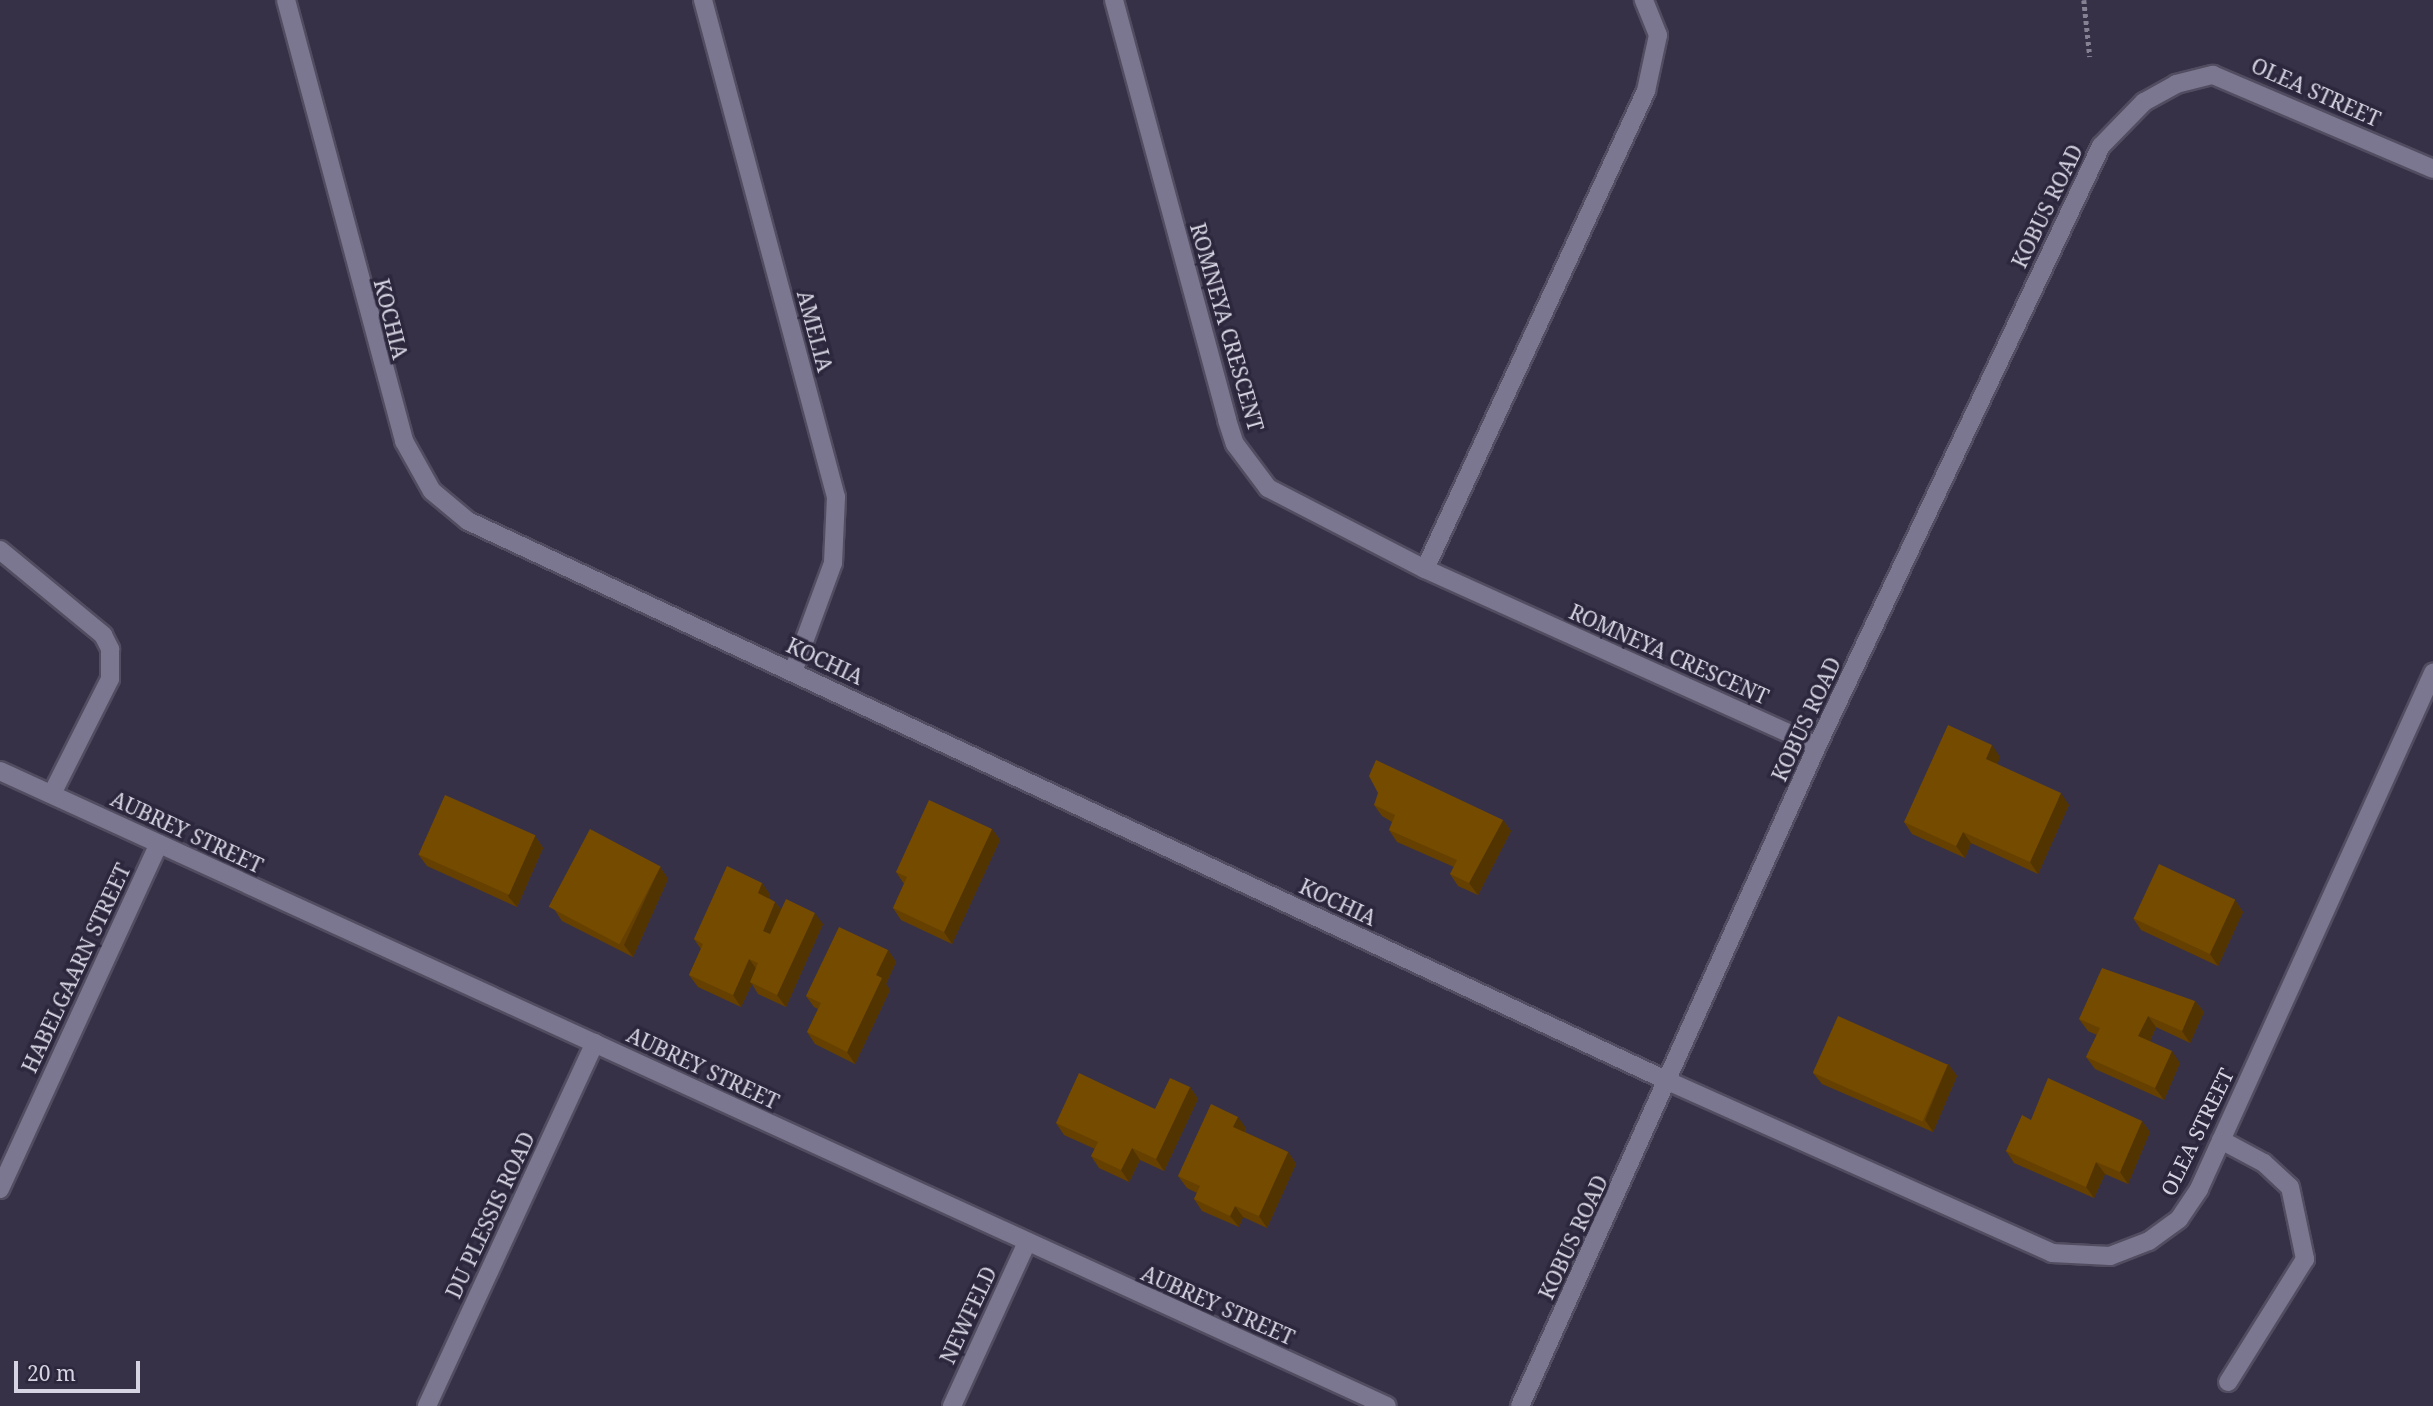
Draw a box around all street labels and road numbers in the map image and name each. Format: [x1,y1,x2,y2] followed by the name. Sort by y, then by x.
[2248,52,2384,132] street label: OLEA STREET
[2006,140,2088,272] street label: KOBUS ROAD
[1185,220,1269,434] street label: ROMNEYA CRESCENT
[369,276,413,362] street label: KOCHIA
[792,288,838,374] street label: AMELIA
[1566,599,1772,709] street label: ROMNEYA CRESCENT
[783,632,867,690] street label: KOCHIA
[1766,653,1846,785] street label: KOBUS ROAD
[107,786,267,878] street label: AUBREY STREET
[16,859,136,1077] street label: HABELGAARN STREET
[1296,873,1380,931] street label: KOCHIA
[623,1022,783,1114] street label: AUBREY STREET
[2155,1064,2239,1200] street label: OLEA STREET
[440,1128,540,1302] street label: DU PLESSIS ROAD
[1533,1171,1613,1303] street label: KOBUS ROAD
[1138,1260,1298,1350] street label: AUBREY STREET
[934,1262,1002,1368] street label: NEWFELD

